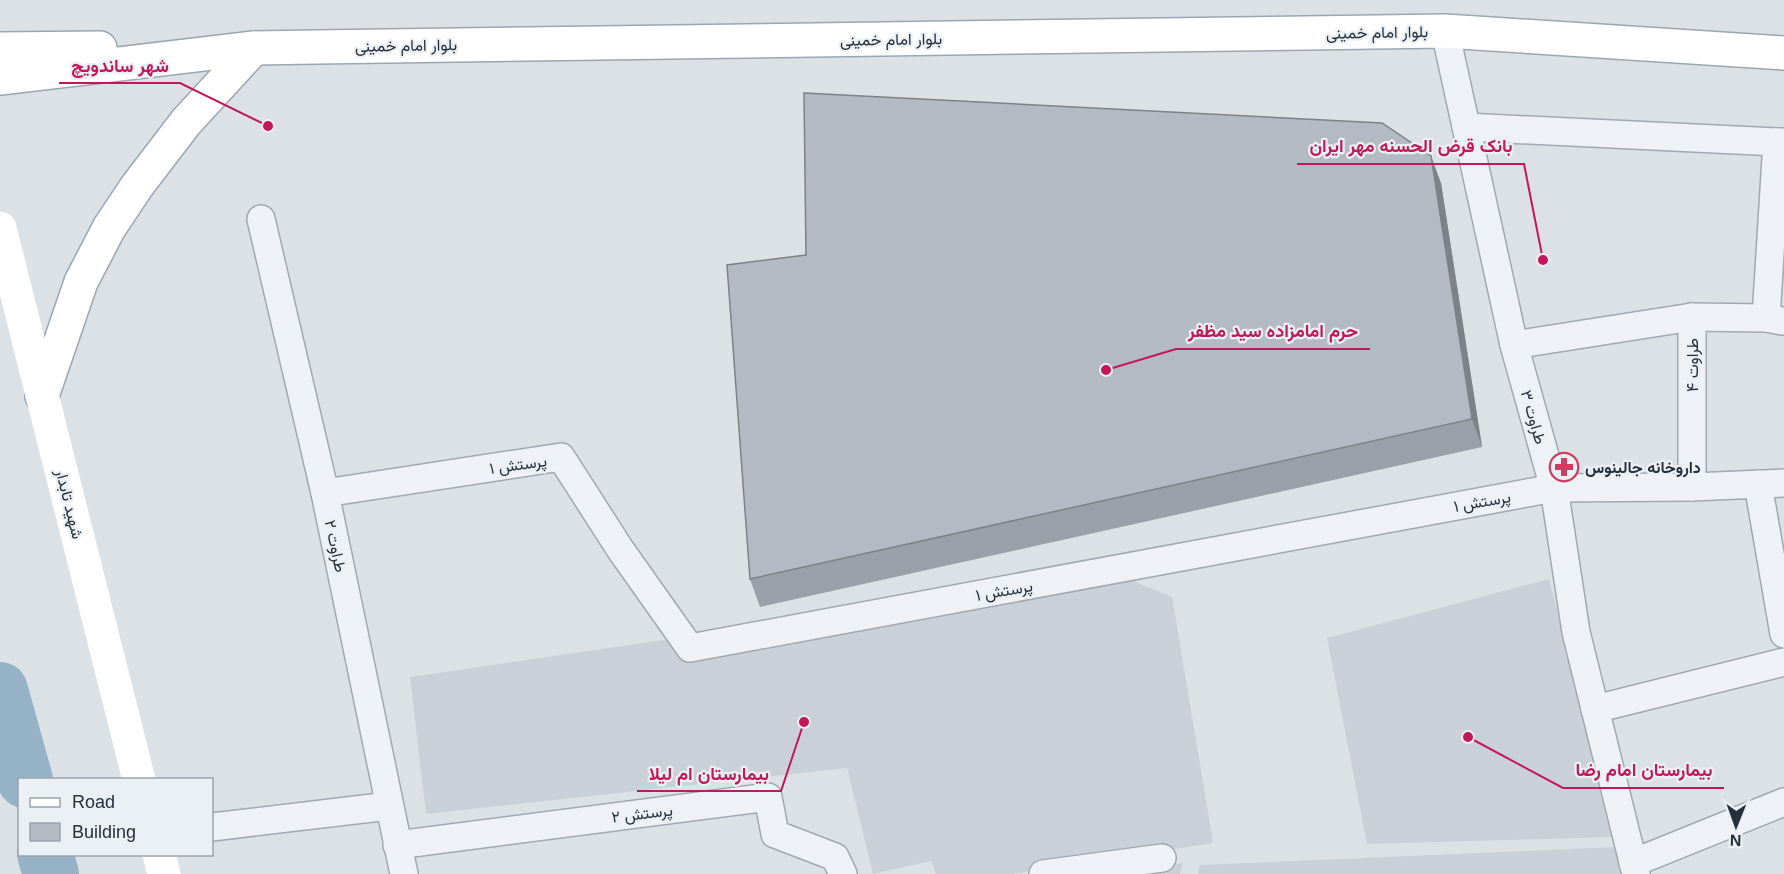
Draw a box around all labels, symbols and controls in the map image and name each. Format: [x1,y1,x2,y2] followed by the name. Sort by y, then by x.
[1326,23,1428,44] street label: بلوار امام خمینی
[840,30,942,51] street label: بلوار امام خمینی
[355,36,457,57] street label: بلوار امام خمینی
[59,47,180,83] callout: شهر ساندویچ
[71,56,169,78] text: شهر ساندویچ
[1297,128,1524,164] callout: بانک قرض الحسنه مهر ایران
[1309,136,1513,157] text: بانک قرض الحسنه مهر ایران
[1176,313,1370,349] callout: حرم امامزاده سید مظفر
[1187,321,1358,343] text: حرم امامزاده سید مظفر
[1684,338,1703,392] street label: طراوت ۴
[1516,388,1549,447] street label: طراوت ۳
[1548,451,1580,483] pharmacy icon: داروخانه جالینوس
[488,452,548,480] street label: پرستش ۱
[1585,459,1701,478] place label: داروخانه جالینوس
[50,467,86,541] street label: شهید تابدار
[1452,488,1512,518] street label: پرستش ۱
[320,518,349,574] street label: طراوت ۲
[974,577,1034,607] street label: پرستش ۱
[1563,752,1724,788] callout: بیمارستان امام رضا
[637,755,781,791] callout: بیمارستان ام لیلا
[1576,760,1712,782] text: بیمارستان امام رضا
[649,764,769,786] text: بیمارستان ام لیلا
[18,778,213,856] legend
[72,792,115,812] text: Road
[1706,796,1766,856] north arrow
[611,801,674,829] street label: پرستش ۲
[72,822,136,842] text: Building
[1730,832,1742,849] text: N

